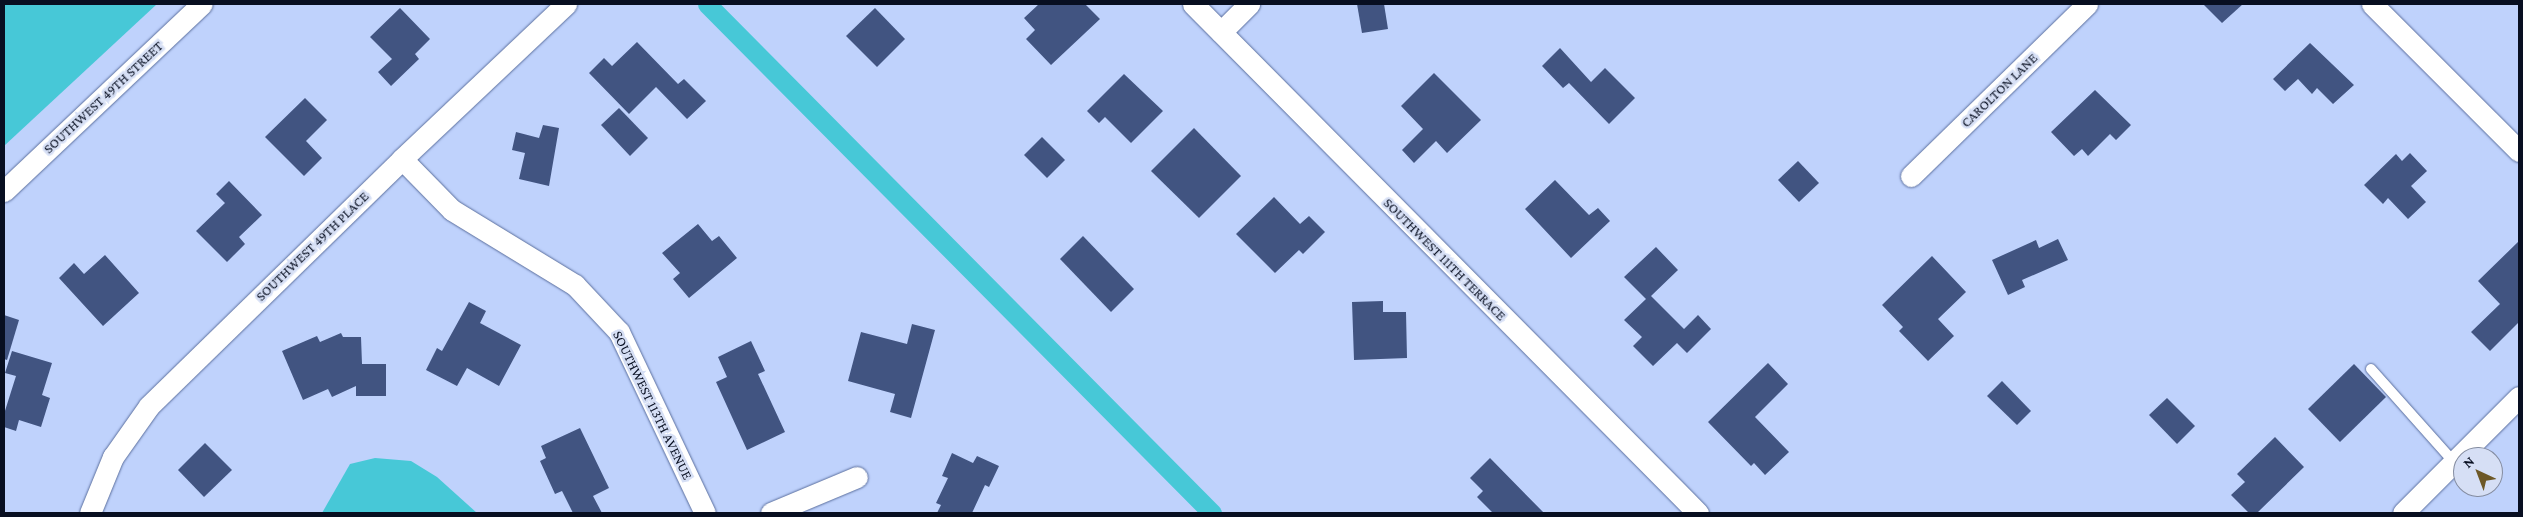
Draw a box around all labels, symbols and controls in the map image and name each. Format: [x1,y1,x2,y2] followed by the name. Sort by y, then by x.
[40,37,166,157] street label: SOUTHWEST 49TH STREET
[1957,49,2041,131] street label: CAROLTON LANE
[252,188,372,304] street label: SOUTHWEST 49TH PLACE
[1380,194,1510,324] street label: SOUTHWEST 111TH TERRACE
[610,328,696,482] street label: SOUTHWEST 113TH AVENUE
[2453,447,2503,497] north arrow
[2459,453,2477,471] text: N

